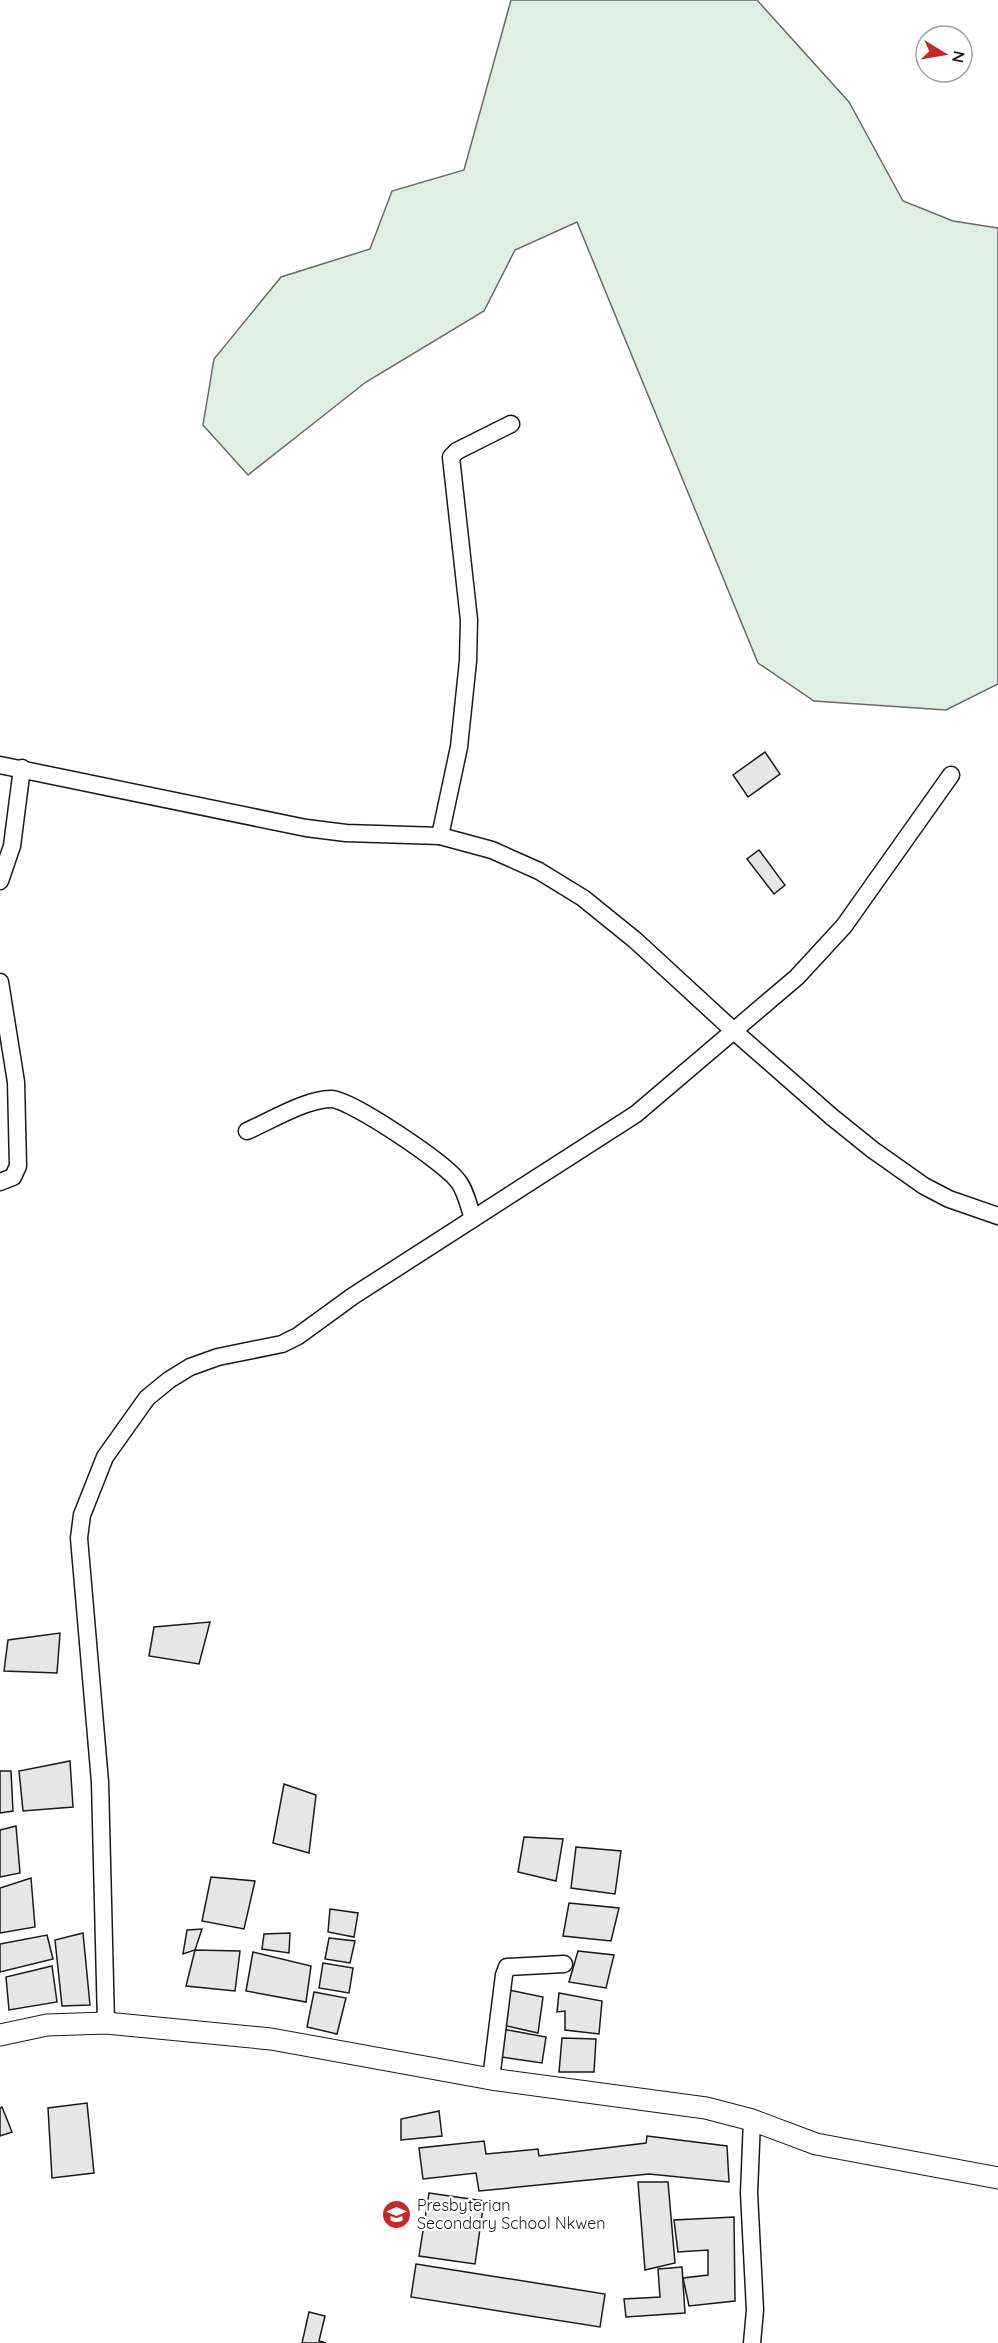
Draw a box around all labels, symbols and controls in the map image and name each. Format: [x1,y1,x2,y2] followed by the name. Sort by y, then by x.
[914,24,974,84] north arrow
[948,49,970,65] text: N
[417,2195,606,2233] place label: Presbyterian Secondary School Nkwen
[380,2198,412,2230] school or university icon: Presbyterian Secondary School Nkwen

